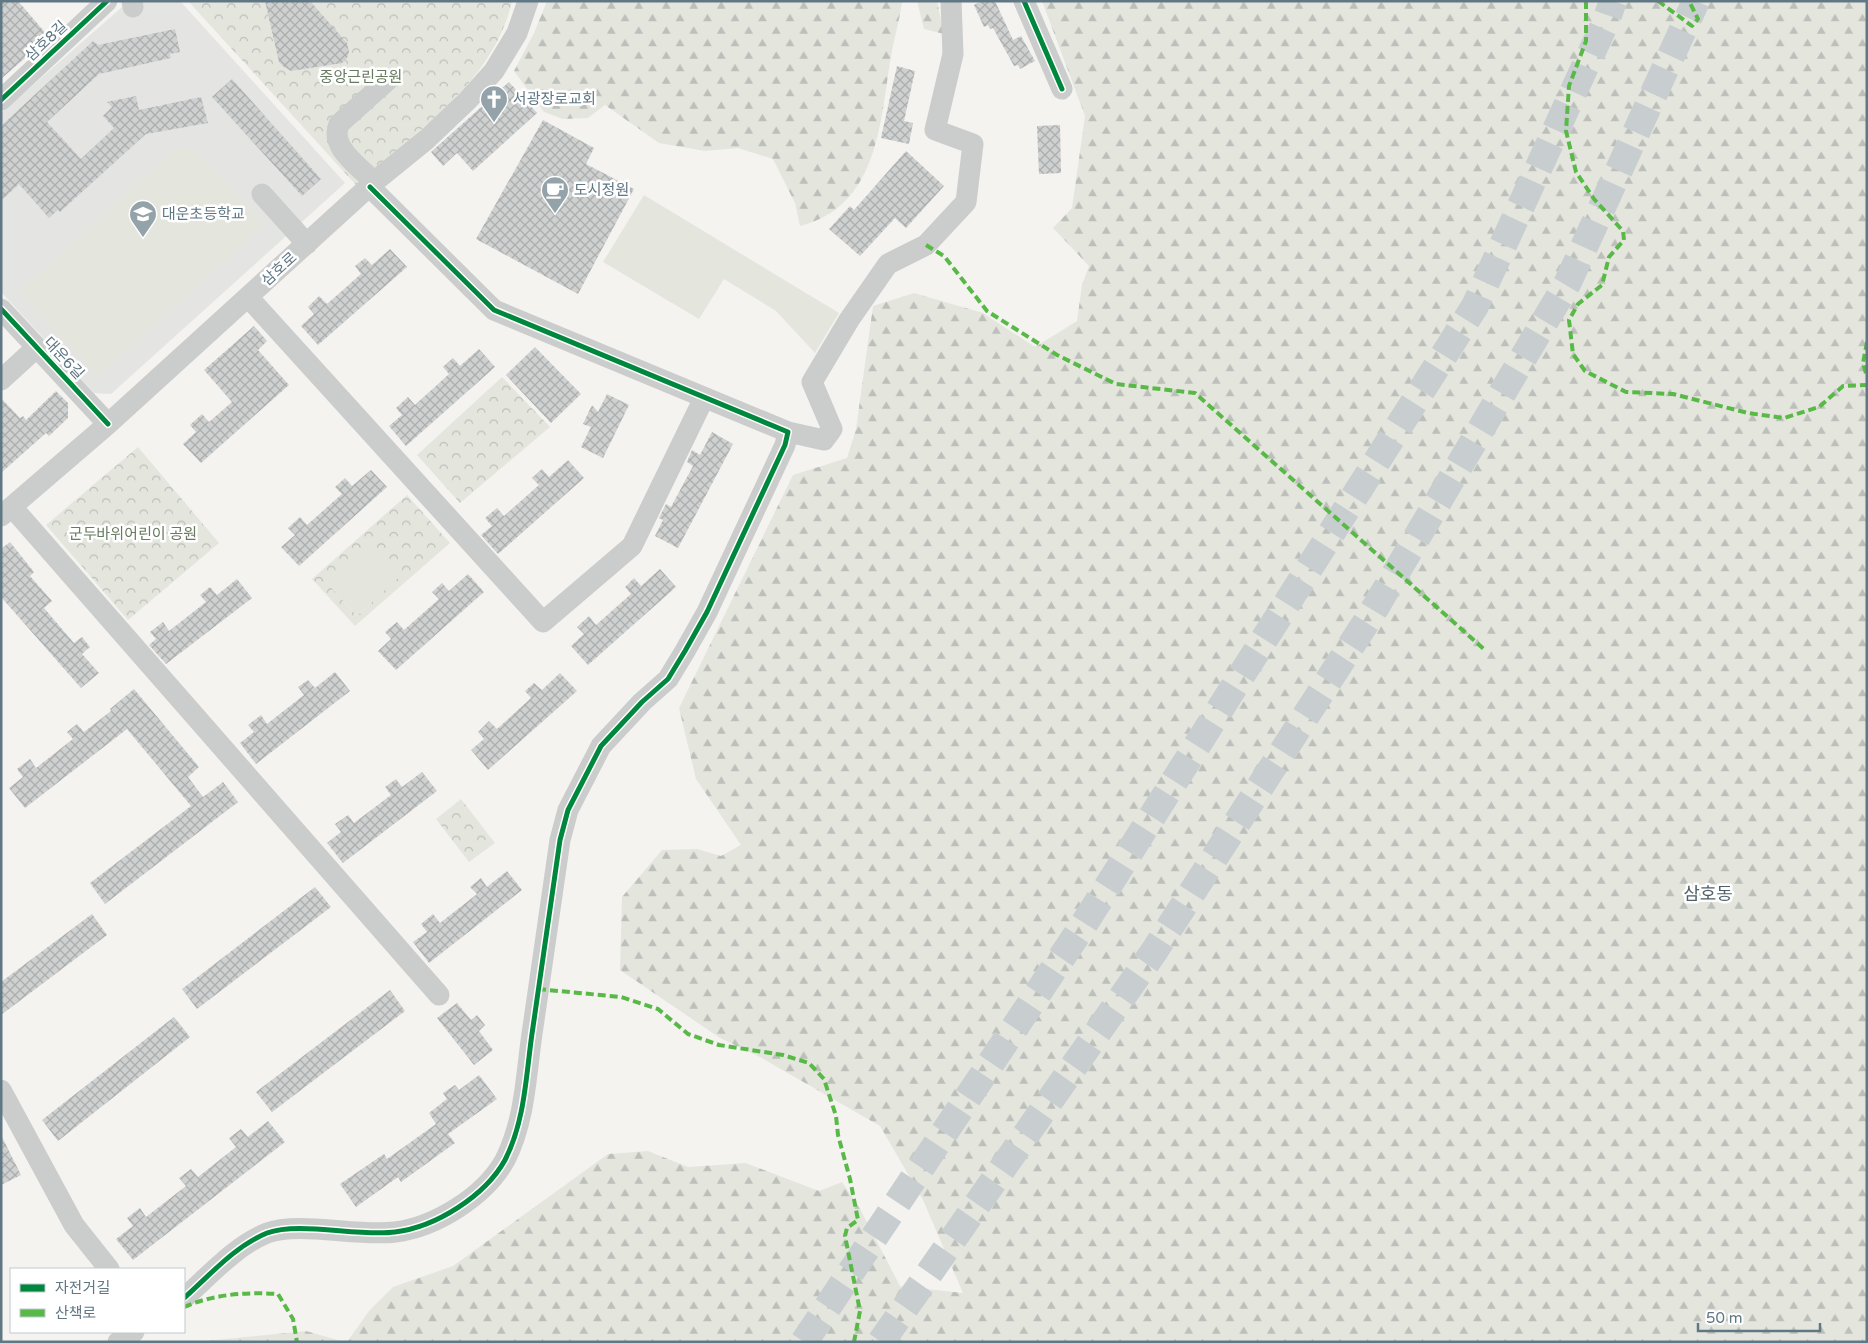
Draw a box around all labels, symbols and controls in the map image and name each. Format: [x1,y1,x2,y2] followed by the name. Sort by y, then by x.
[21,17,71,65] street label: 삼호8길
[320,68,402,86] park label: 중앙근린공원
[479,84,509,123] church icon: 서광장로교회
[513,90,596,108] place label: 서광장로교회
[540,175,570,214] cafe icon: 도시정원
[574,181,629,199] place label: 도시정원
[128,199,158,238] school or university icon: 대운초등학교
[162,205,245,223] place label: 대운초등학교
[258,248,300,290] street label: 삼호로
[40,333,88,383] street label: 대운6길
[69,525,197,543] park label: 군두바위어린이 공원
[1683,883,1733,905] district label: 삼호동
[10,1268,185,1333] legend
[55,1279,110,1297] text: 자전거길
[1698,1300,1820,1332] scale bar
[55,1304,96,1322] text: 산책로
[1706,1309,1743,1327] text: 50 m

